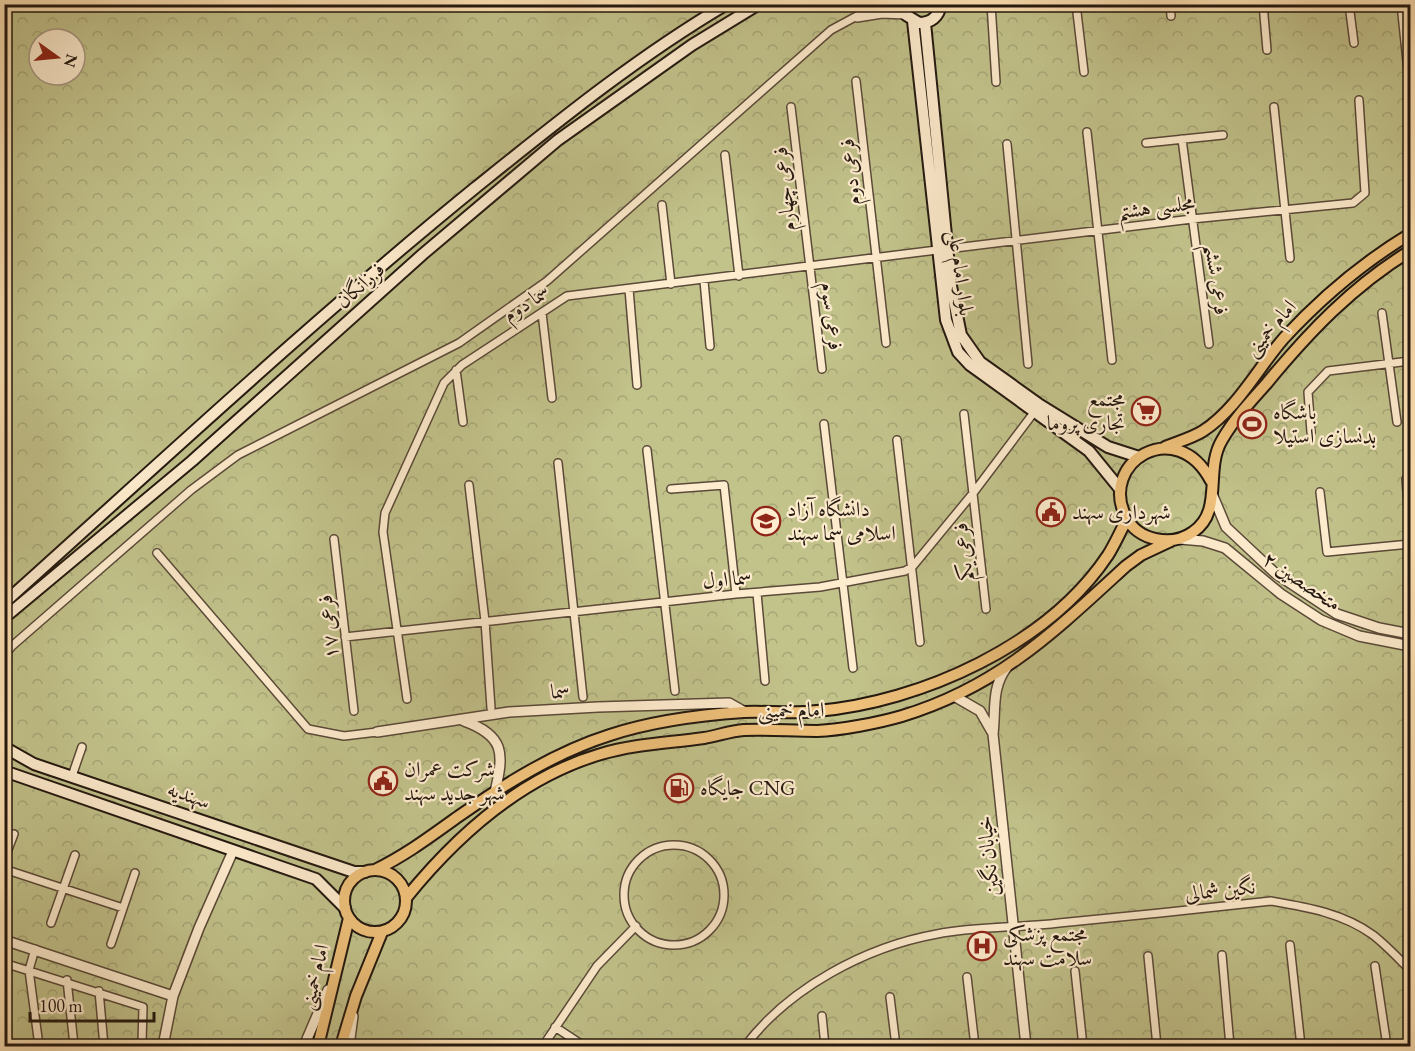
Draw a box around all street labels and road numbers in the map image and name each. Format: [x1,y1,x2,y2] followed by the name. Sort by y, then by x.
[833,137,871,207] street label: فرعی دوم
[766,145,806,233] street label: فرعی چهارم
[1116,188,1197,233] street label: مجلسی هشتم
[937,228,981,318] street label: بلوار امام علی
[1191,241,1236,318] street label: فرعی ششم
[329,255,390,314] street label: فرزانگان
[497,277,557,332] street label: سما دوم
[810,280,850,352] street label: فرعی سوم
[1237,294,1306,365] street label: امام خمینی
[946,521,986,583] street label: فرعی یکم
[1258,545,1347,617] street label: متخصصین ۲
[701,563,753,594] street label: سما اول
[311,593,344,661] street label: فرعی ۱۷
[549,676,571,705] street label: سما
[757,695,825,729] street label: امام خمینی
[164,775,214,815] street label: سهندیه
[970,814,1005,898] street label: خیابان نگین
[1183,872,1257,907] street label: نگین شمالی
[292,941,340,1014] street label: امام خمینی

